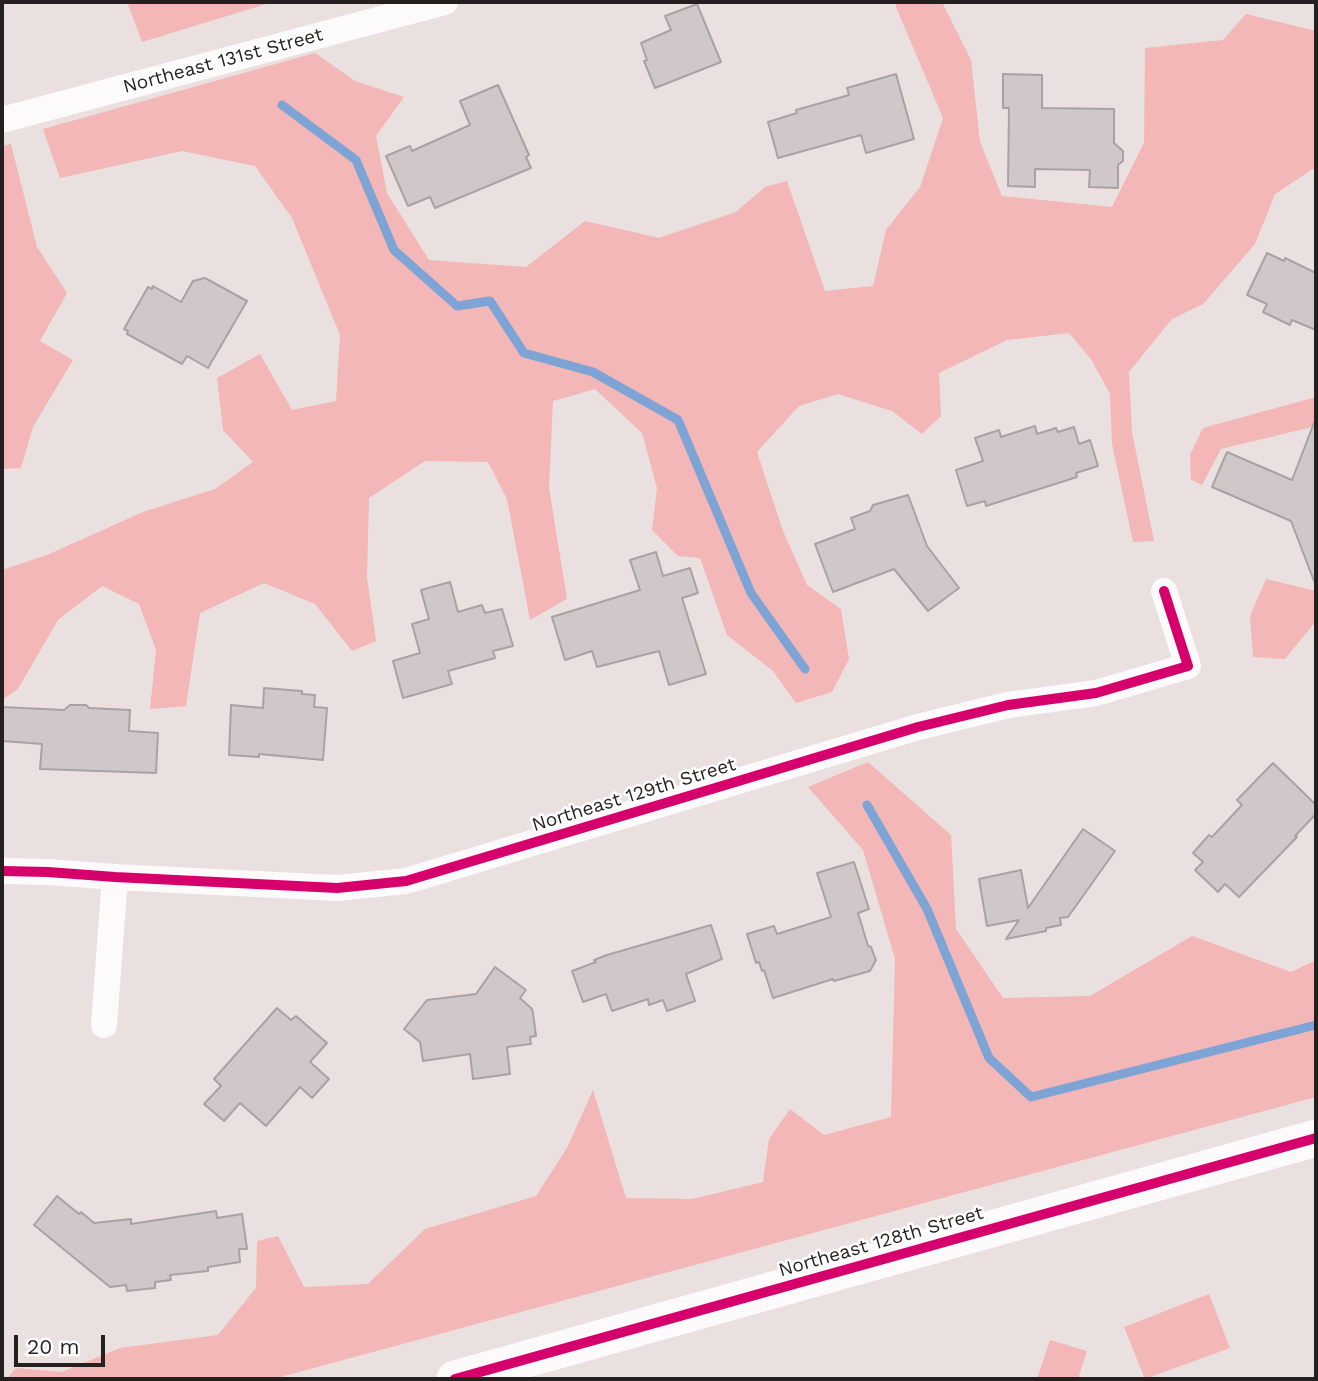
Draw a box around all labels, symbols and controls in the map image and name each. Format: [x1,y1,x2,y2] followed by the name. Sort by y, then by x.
[121,23,325,99] street label: Northeast 131st Street
[529,753,739,837] street label: Northeast 129th Street
[776,1202,986,1282] street label: Northeast 128th Street
[18,1322,108,1366] scale bar
[27,1334,79,1359] text: 20 m

